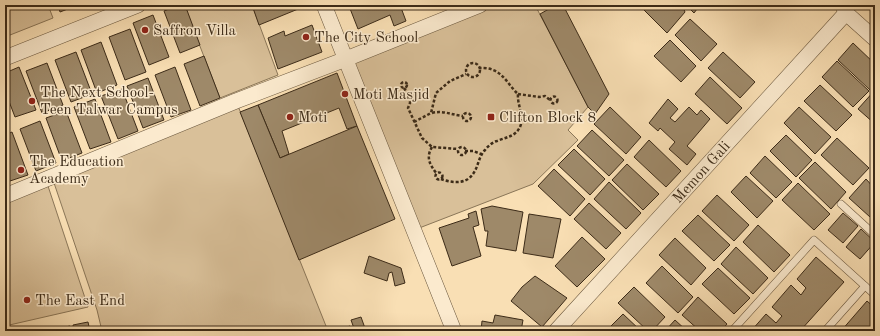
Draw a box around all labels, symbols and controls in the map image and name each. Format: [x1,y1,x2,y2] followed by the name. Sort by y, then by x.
[153,24,237,39] place label: Saffron Villa
[140,25,150,35] marker: Saffron Villa
[314,31,418,46] place label: The City School
[301,32,311,42] marker: The City School
[40,86,178,118] place label: The Next School- Teen Talwar Campus
[353,88,430,103] place label: Moti Masjid
[340,89,350,99] marker: Moti Masjid
[27,96,37,106] marker: The Next School- Teen Talwar Campus
[298,111,327,126] place label: Moti
[499,111,596,126] place label: Clifton Block 8
[285,112,295,122] marker: Moti
[486,112,496,122] marker: Clifton Block 8
[671,139,734,207] street label: Memon Gali
[29,155,124,187] place label: The Education Academy
[16,165,26,175] marker: The Education Academy
[35,294,125,309] place label: The East End
[22,295,32,305] marker: The East End

